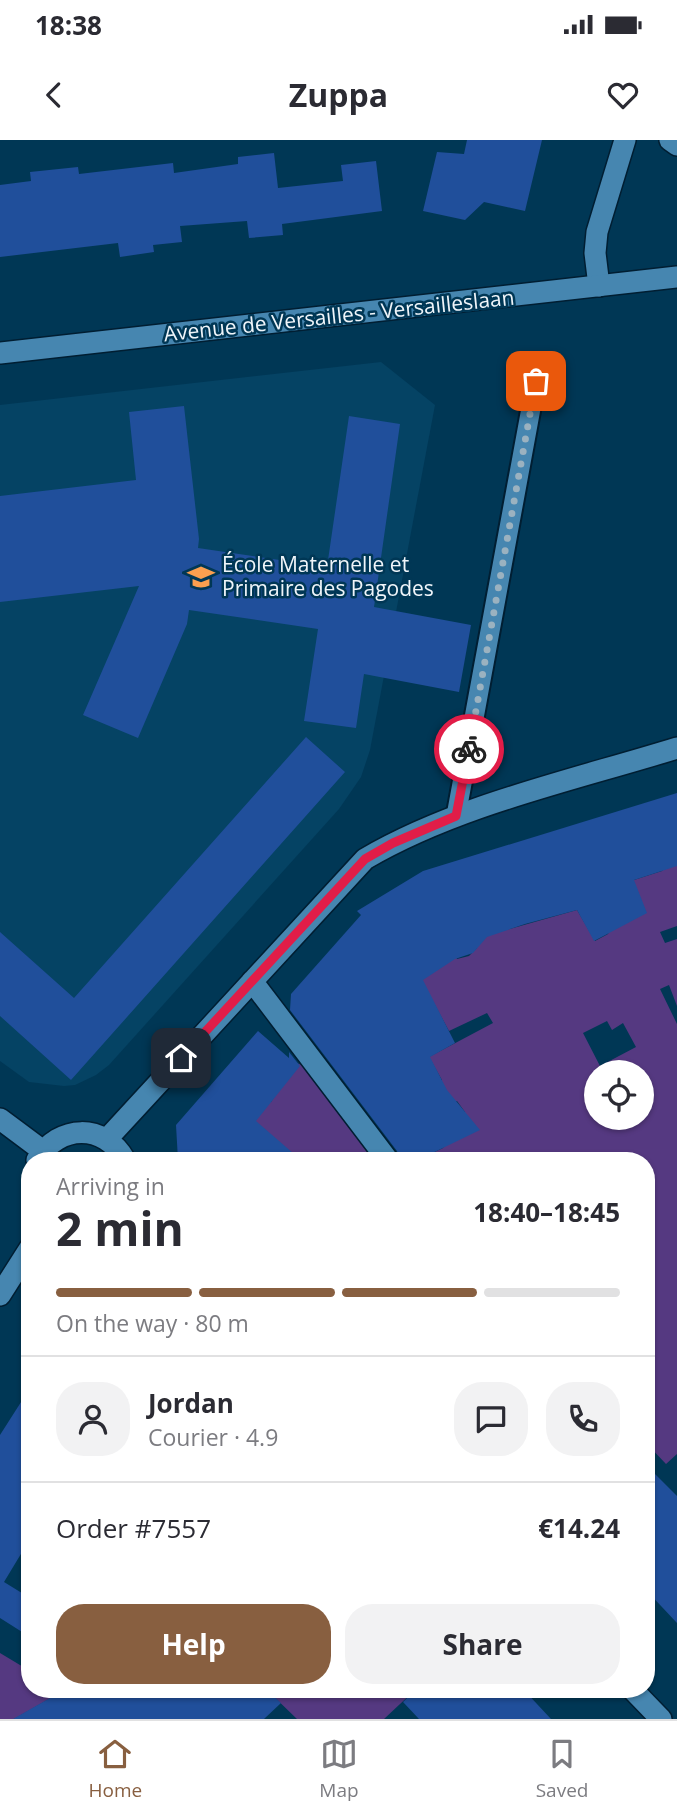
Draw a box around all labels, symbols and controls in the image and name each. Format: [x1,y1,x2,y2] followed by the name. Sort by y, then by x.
[35,7,102,43] text: 18:38
[289,73,388,116] text: Zuppa
[35,76,73,114] icon: back
[604,76,642,114] icon: heart
[162,283,516,347] street label: Avenue de Versailles - Versailleslaan
[506,351,566,411] pin
[517,362,555,400] icon: bag
[222,550,434,602] place label: École Maternelle et Primaire des Pagodes
[186,562,216,592] school or university icon: École Maternelle et Primaire des Pagodes
[434,714,504,784] courier
[450,730,488,768] icon: bike
[151,1028,211,1088] pin
[162,1039,200,1077] icon: home
[584,1060,654,1130] map controls
[584,1060,654,1130] button: locate
[56,1170,165,1202] text: Arriving in
[473,1194,620,1230] text: 18:40–18:45
[56,1197,184,1259] text: 2 min
[56,1307,249,1339] text: On the way · 80 m
[56,1382,130,1456] button: person
[454,1382,528,1456] button: chat
[546,1382,620,1456] button: phone
[148,1385,234,1421] text: Jordan
[148,1421,278,1453] text: Courier · 4.9
[56,1510,211,1546] text: Order #7557
[538,1510,620,1546] text: €14.24
[56,1604,331,1684] button: Help
[345,1604,620,1684] button: Share
[89,1735,142,1803] tab: Home
[319,1735,359,1803] tab: Map
[536,1735,588,1803] tab: Saved

